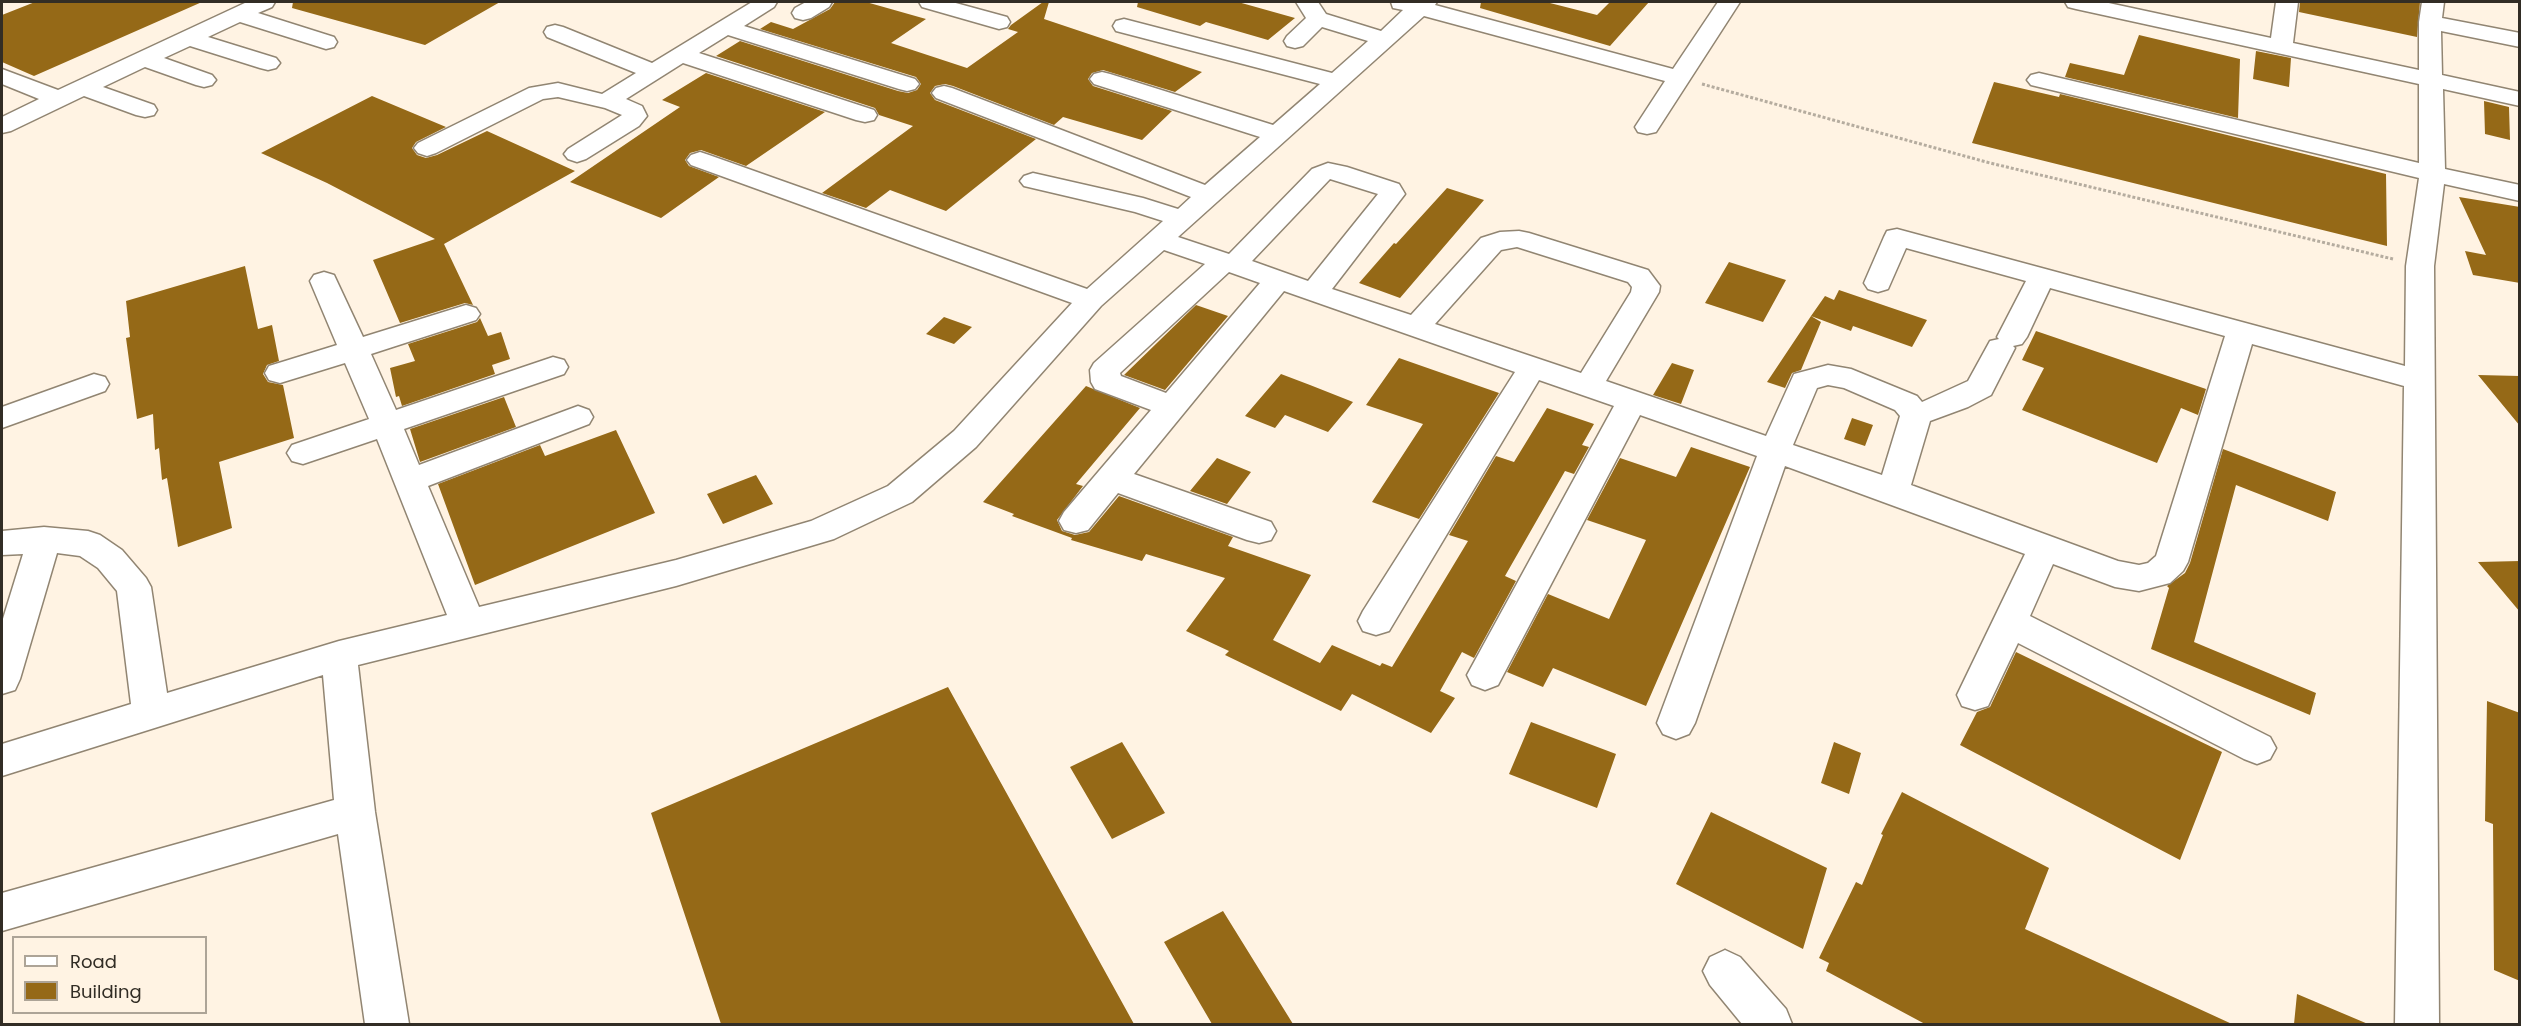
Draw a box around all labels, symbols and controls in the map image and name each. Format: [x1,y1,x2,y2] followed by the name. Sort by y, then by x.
[12,936,207,1014] legend
[70,949,117,974] text: Road
[70,979,142,1004] text: Building

